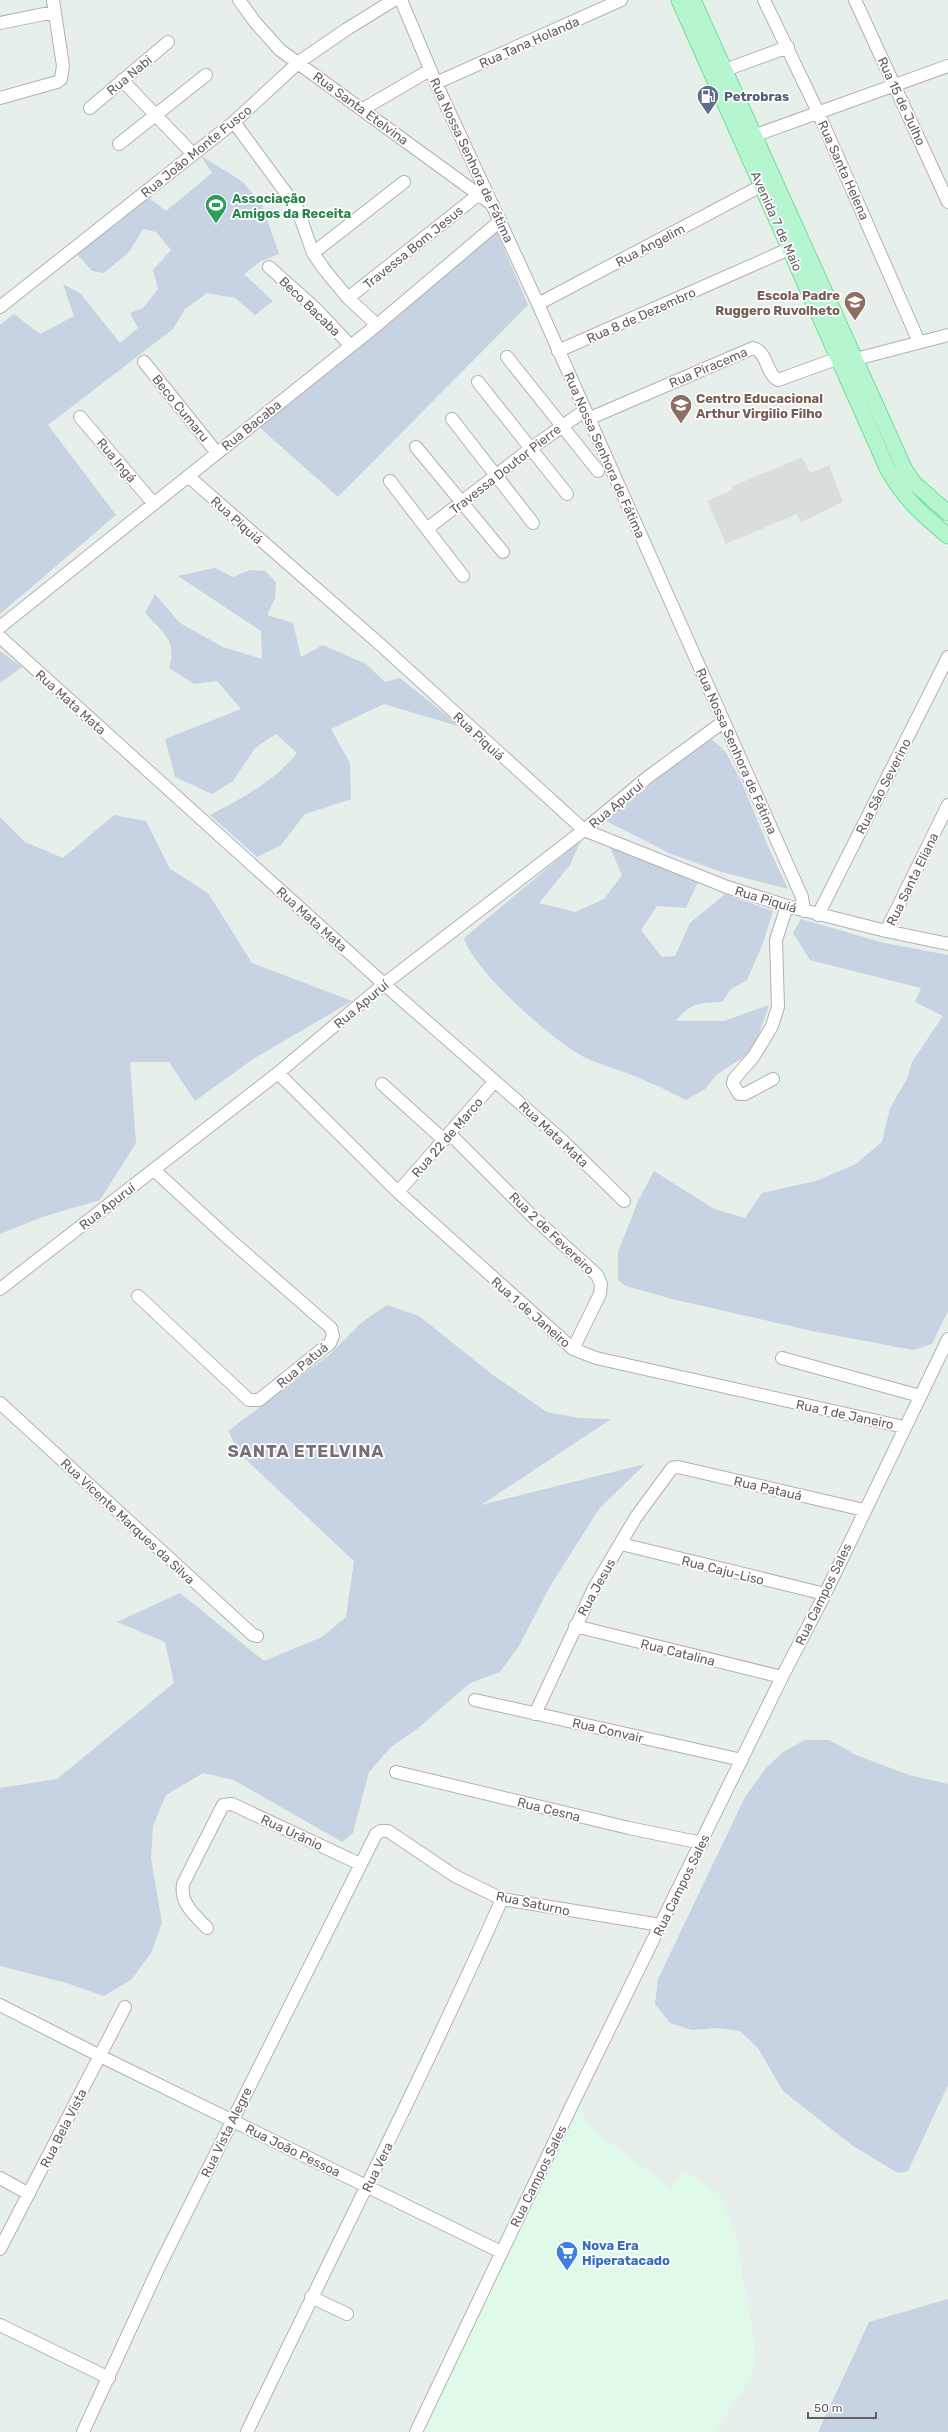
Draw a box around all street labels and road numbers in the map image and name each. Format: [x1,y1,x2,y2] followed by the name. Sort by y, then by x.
[477,14,582,71] street label: Rua Tana Holanda
[104,52,155,98] street label: Rua Nabi
[874,55,929,148] street label: Rua 15 de Julho
[310,69,411,148] street label: Rua Santa Etelvina
[427,75,516,245] street label: Rua Nossa Senhora de Fátima
[138,102,255,201] street label: Rua João Monte Fusco
[815,118,872,222] street label: Rua Santa Helena
[748,169,805,274] street label: Avenida 7 de Maio
[361,202,466,292] street label: Travessa Bom Jesus
[613,221,688,271] street label: Rua Angelim
[276,274,343,339] street label: Beco Bacaba
[584,285,698,346] street label: Rua 8 de Dezembro
[667,344,750,391] street label: Rua Piracema
[561,370,648,541] street label: Rua Nossa Senhora de Fátima
[149,372,212,445] street label: Beco Cumaru
[219,397,284,454] street label: Rua Bacaba
[447,421,564,517] street label: Travessa Doutor Pierre
[93,435,139,486] street label: Rua Ingá
[208,493,265,547] street label: Rua Piquiá
[693,666,780,837] street label: Rua Nossa Senhora de Fátima
[32,667,109,738] street label: Rua Mata Mata
[450,709,507,764] street label: Rua Piquiá
[853,736,914,837] street label: Rua São Severino
[586,777,647,832] street label: Rua Apuruí
[883,830,941,928] street label: Rua Santa Eliana
[733,883,799,916] street label: Rua Piquiá
[273,884,350,955] street label: Rua Mata Mata
[331,977,392,1032] street label: Rua Apuruí
[409,1095,486,1180] street label: Rua 22 de Marco
[516,1098,591,1170] street label: Rua Mata Mata
[76,1179,139,1233] street label: Rua Apuruí
[506,1189,597,1278] street label: Rua 2 de Fevereiro
[488,1274,573,1351] street label: Rua 1 de Janeiro
[274,1340,331,1391] street label: Rua Patuá
[795,1397,895,1432] street label: Rua 1 de Janeiro
[58,1455,198,1587] street label: Rua Vicente Marques da Silva
[732,1473,803,1504] street label: Rua Patauá
[792,1541,855,1648] street label: Rua Campos Sales
[680,1553,766,1588] street label: Rua Caju-Liso
[575,1556,619,1619] street label: Rua Jesus
[639,1636,717,1669] street label: Rua Catalina
[571,1715,645,1746] street label: Rua Convair
[516,1794,582,1825] street label: Rua Cesna
[259,1812,325,1853] street label: Rua Urânio
[650,1832,713,1939] street label: Rua Campos Sales
[495,1888,571,1919] street label: Rua Saturno
[198,2085,256,2180] street label: Rua Vista Alegre
[37,2086,90,2170] street label: Rua Bela Vista
[243,2121,343,2180] street label: Rua João Pessoa
[507,2123,570,2230] street label: Rua Campos Sales
[359,2140,396,2195] street label: Rua Vera

